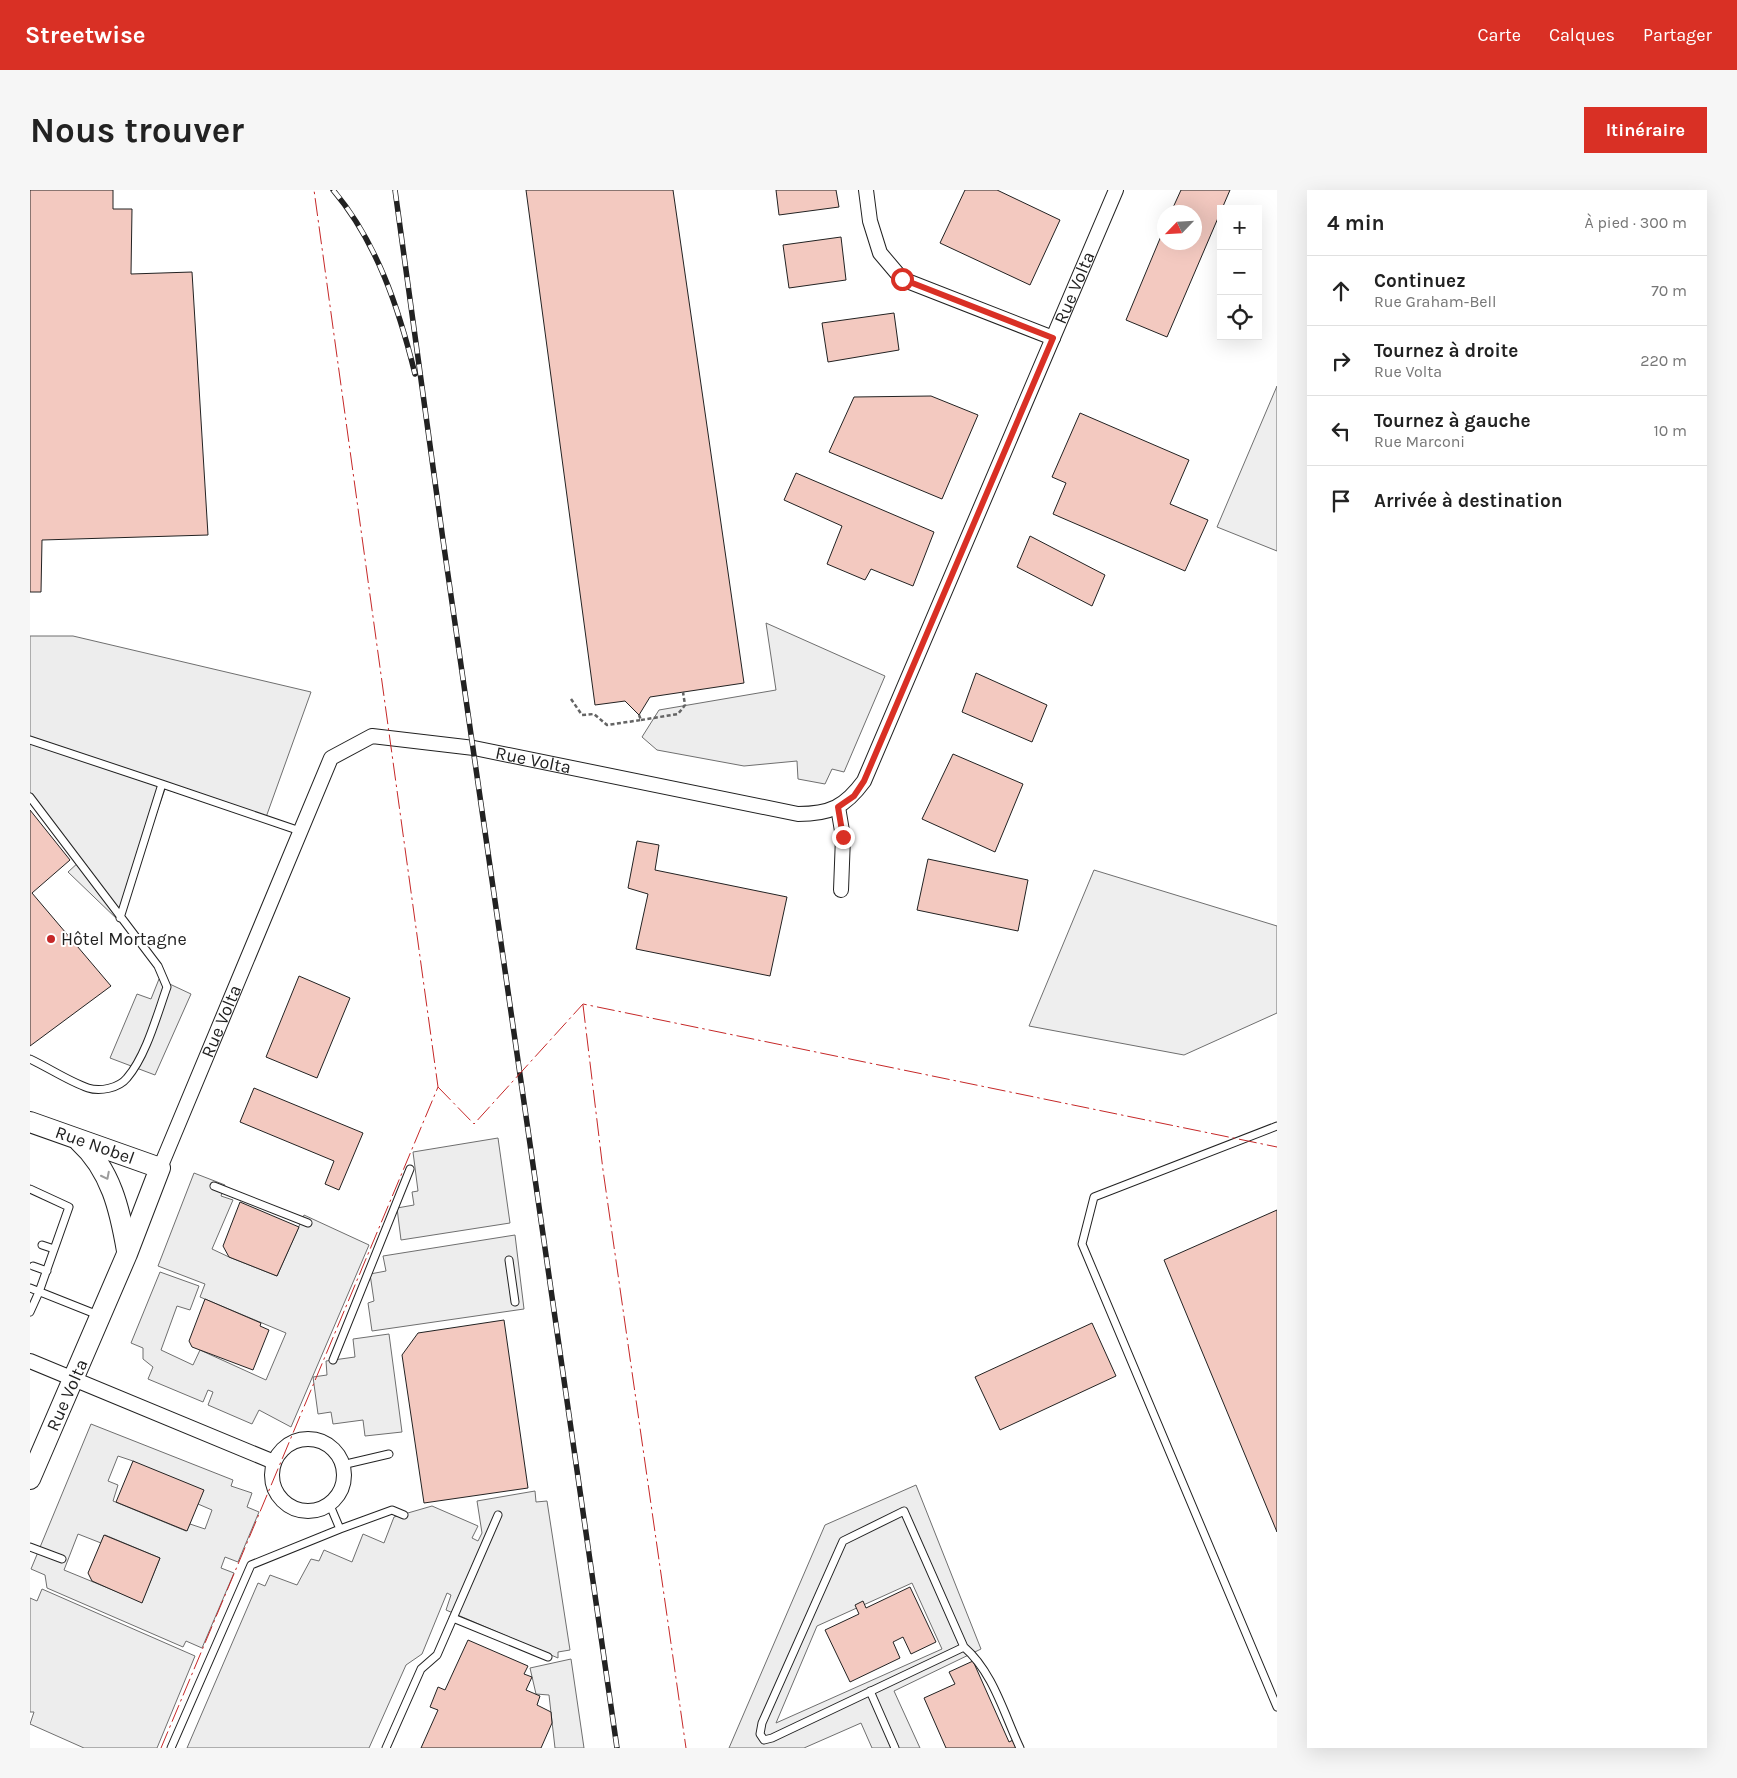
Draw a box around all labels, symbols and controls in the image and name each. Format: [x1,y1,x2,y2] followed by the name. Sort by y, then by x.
[25,21,146,49] text: Streetwise
[1477,24,1521,46] text: Carte
[1549,24,1615,46] text: Calques
[1643,24,1712,46] text: Partager
[1584,107,1707,153] button: Itinéraire
[30,110,244,151] text: Nous trouver
[1157,205,1202,250] north arrow
[1217,205,1262,340] map controls
[1217,205,1262,250] button: +
[1327,211,1385,235] text: 4 min
[1585,213,1687,232] text: À pied · 300 m
[1049,248,1099,327] street label: Rue Volta
[1217,250,1262,295] button: −
[891,268,914,291] route start
[1374,270,1466,292] text: Continuez
[1327,277,1355,305] icon: ahead
[1651,281,1687,300] text: 70 m
[1374,292,1497,311] text: Rue Graham-Bell
[1217,295,1262,340] button: locate
[1374,340,1518,362] text: Tournez à droite
[1327,347,1355,375] icon: right
[1640,351,1687,370] text: 220 m
[1374,362,1442,381] text: Rue Volta
[1374,410,1531,432] text: Tournez à gauche
[1327,417,1355,445] icon: left
[1653,421,1687,440] text: 10 m
[1374,432,1465,451] text: Rue Marconi
[1327,487,1355,515] icon: arrive
[1374,490,1563,512] text: Arrivée à destination
[494,742,573,779] street label: Rue Volta
[832,826,855,849] route end
[61,928,187,950] place label: Hôtel Mortagne
[45,933,57,945] marker: Hôtel Mortagne
[196,982,246,1061] street label: Rue Volta
[52,1121,138,1169] street label: Rue Nobel
[100,1170,110,1179] one-way arrow
[41,1356,93,1434] street label: Rue Volta

